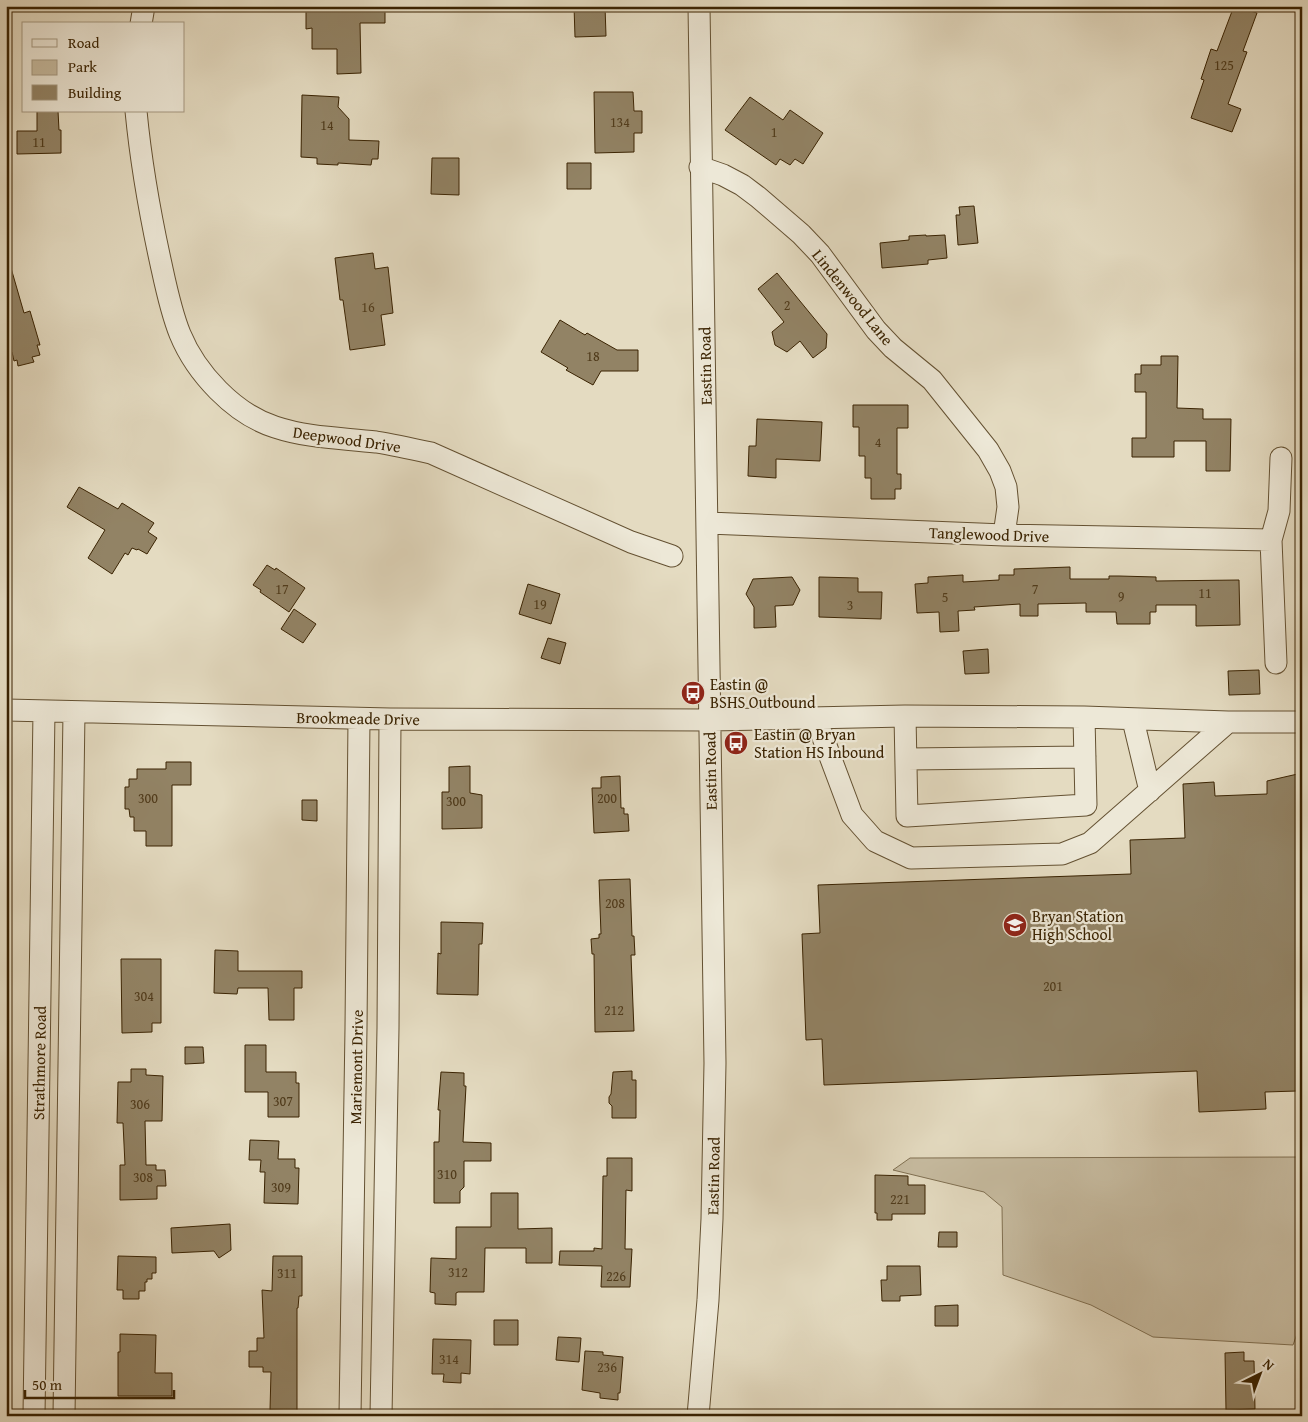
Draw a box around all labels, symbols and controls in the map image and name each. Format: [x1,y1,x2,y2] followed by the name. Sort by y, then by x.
[22,22,185,112] legend
[68,32,99,53] text: Road
[1214,55,1234,75] house number: 125
[68,56,97,77] text: Park
[68,82,122,103] text: Building
[610,112,630,132] house number: 134
[320,115,334,135] house number: 14
[771,122,777,142] house number: 1
[32,132,46,152] house number: 11
[807,244,899,350] street label: Lindenwood Lane
[784,295,790,315] house number: 2
[361,297,375,317] house number: 16
[692,326,718,405] street label: Eastin Road
[586,346,600,366] house number: 18
[291,420,403,458] street label: Deepwood Drive
[875,432,882,452] house number: 4
[928,520,1050,548] street label: Tanglewood Drive
[275,579,289,599] house number: 17
[1032,579,1039,599] house number: 7
[1198,583,1212,603] house number: 11
[1118,586,1125,606] house number: 9
[942,587,948,607] house number: 5
[533,594,547,614] house number: 19
[847,595,853,615] house number: 3
[710,672,816,714] place label: Eastin @ BSHS Outbound
[680,680,706,706] bus stop icon: Eastin @ BSHS Outbound
[296,705,420,731] street label: Brookmeade Drive
[754,722,885,764] place label: Eastin @ Bryan Station HS Inbound
[723,730,749,756] bus stop icon: Eastin @ Bryan Station HS Inbound
[697,731,723,810] street label: Eastin Road
[138,788,158,808] house number: 300
[597,788,617,808] house number: 200
[446,791,466,811] house number: 300
[605,893,625,913] house number: 208
[1032,904,1124,946] place label: Bryan Station High School
[1002,912,1028,938] school or university icon: Bryan Station High School
[1043,976,1063,996] house number: 201
[134,986,154,1006] house number: 304
[604,1000,624,1020] house number: 212
[26,1005,52,1120] street label: Strathmore Road
[343,1010,369,1124] street label: Mariemont Drive
[273,1091,293,1111] house number: 307
[130,1094,150,1114] house number: 306
[700,1136,726,1215] street label: Eastin Road
[437,1164,457,1184] house number: 310
[133,1167,153,1187] house number: 308
[271,1177,291,1197] house number: 309
[890,1189,910,1209] house number: 221
[448,1262,468,1282] house number: 312
[277,1263,297,1283] house number: 311
[606,1266,626,1286] house number: 226
[439,1349,459,1369] house number: 314
[1236,1350,1286,1400] north arrow
[1259,1354,1279,1375] text: N
[597,1357,617,1377] house number: 236
[25,1367,174,1399] scale bar
[32,1374,63,1395] text: 50 m

